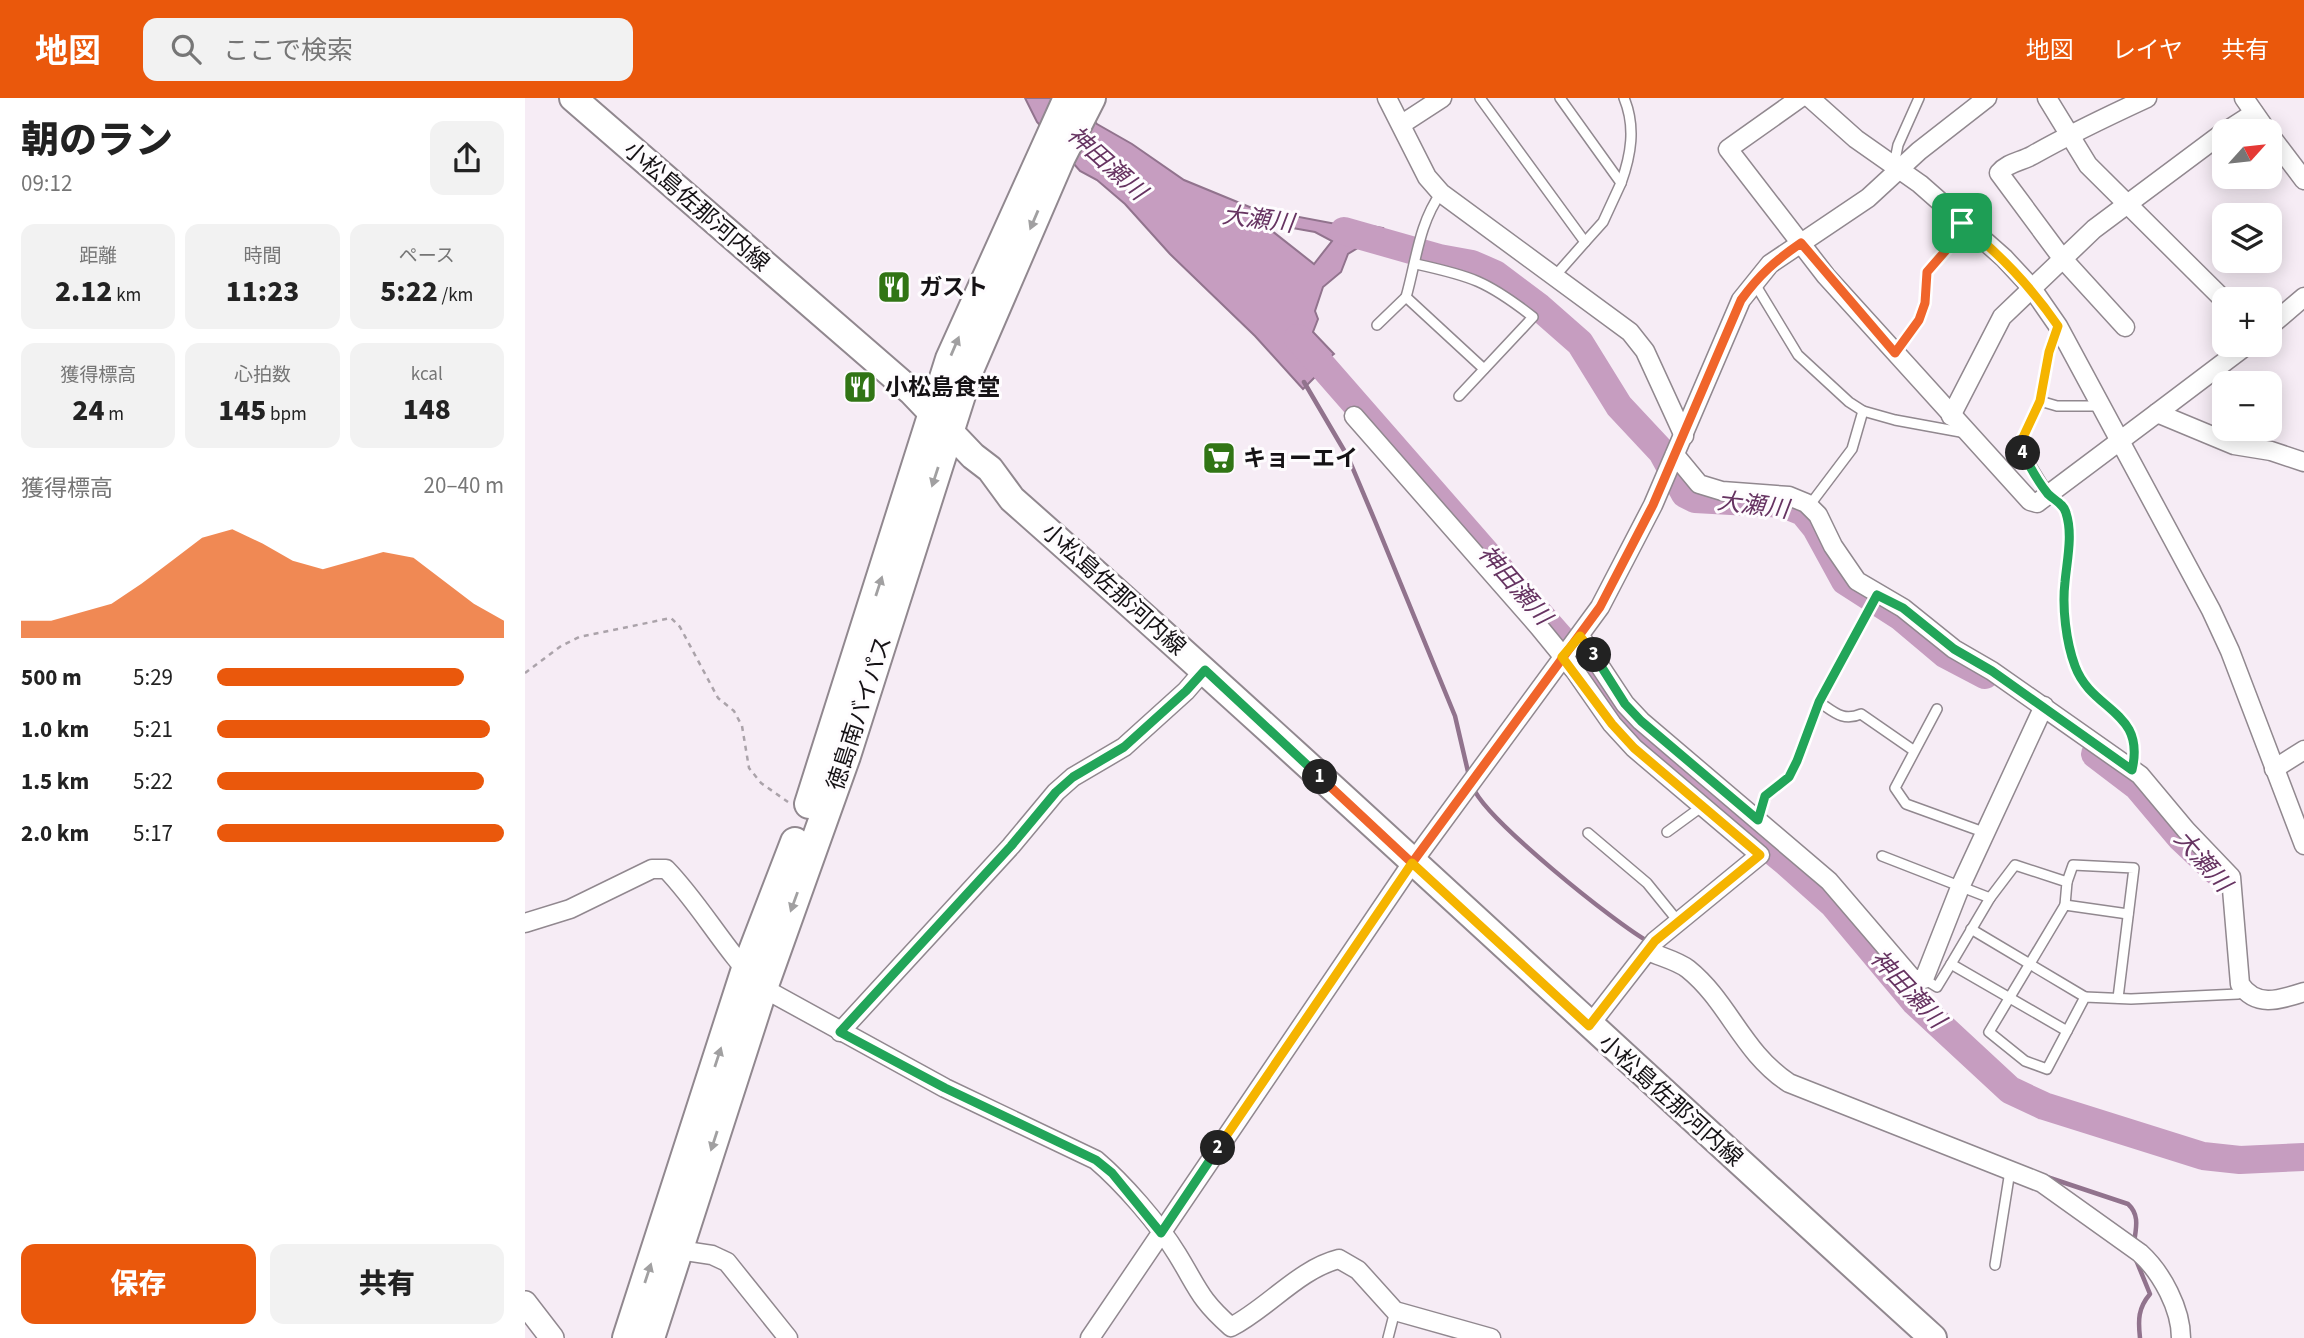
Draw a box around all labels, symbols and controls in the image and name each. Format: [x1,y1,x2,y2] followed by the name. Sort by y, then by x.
[143,18,633,81] search box
[35,28,101,75] text: 地図
[167,30,205,68] icon: search
[223,32,353,69] text: ここで検索
[2026,33,2074,68] text: 地図
[2112,33,2183,68] text: レイヤ
[2221,33,2269,68] text: 共有
[21,114,173,168] text: 朝のラン
[1059,118,1156,211] water label: 神田瀬川
[2212,119,2282,189] north arrow
[2212,119,2282,441] map controls
[430,121,504,195] button: share
[616,134,777,279] street label: 小松島佐那河内線
[21,167,72,200] text: 09:12
[1932,193,1992,253] pin
[1220,198,1299,242] water label: 大瀬川
[2212,203,2282,273] button: layers
[1943,204,1981,242] icon: arrive
[1029,210,1040,231] one-way arrow
[79,243,117,270] text: 距離
[243,243,282,270] text: 時間
[399,243,455,270] text: ペース
[875,268,913,306] restaurant icon: ガスト
[55,270,112,313] text: 2.12
[226,270,299,313] text: 11:23
[380,270,438,313] text: 5:22
[919,271,988,304] place label: ガスト
[112,282,141,309] text: km
[438,282,473,309] text: /km
[2212,287,2282,357] button: +
[950,336,961,357] one-way arrow
[411,361,443,388] text: kcal
[60,362,136,389] text: 獲得標高
[234,362,291,389] text: 心拍数
[841,368,879,406] restaurant icon: 小松島食堂
[885,371,1000,404] place label: 小松島食堂
[2212,371,2282,441] button: −
[403,388,451,431] text: 148
[72,389,104,432] text: 24
[218,389,266,432] text: 145
[104,401,124,428] text: m
[266,401,307,428] text: bpm
[2005,436,2041,470] pin: 4
[1200,439,1238,477] supermarket icon: キョーエイ
[2017,439,2028,466] text: 4
[1243,442,1358,475] place label: キョーエイ
[930,467,940,488] one-way arrow
[424,469,504,502] text: 20–40 m
[21,472,113,505] text: 獲得標高
[1715,484,1794,528] water label: 大瀬川
[1034,516,1193,663] street label: 小松島佐那河内線
[1470,538,1561,635] water label: 神田瀬川
[874,576,884,597] one-way arrow
[819,632,900,795] street label: 徳島南バイパス
[1577,638,1611,672] pin: 3
[1588,641,1599,668] text: 3
[21,661,82,694] text: 500 m
[133,661,173,694] text: 5:29
[21,713,89,746] text: 1.0 km
[133,713,173,746] text: 5:21
[1303,760,1337,794] pin: 1
[1314,763,1325,790] text: 1
[21,765,89,798] text: 1.5 km
[133,765,173,798] text: 5:22
[21,817,89,850] text: 2.0 km
[133,817,173,850] text: 5:17
[2166,823,2241,902] water label: 大瀬川
[788,892,799,913] one-way arrow
[1862,942,1955,1039] water label: 神田瀬川
[1591,1027,1750,1174] street label: 小松島佐那河内線
[713,1046,724,1067] one-way arrow
[1201,1130,1235,1166] pin: 2
[708,1131,718,1152] one-way arrow
[1212,1134,1223,1161] text: 2
[21,1244,256,1324] button: 保存
[270,1244,504,1324] button: 共有
[643,1262,654,1283] one-way arrow

